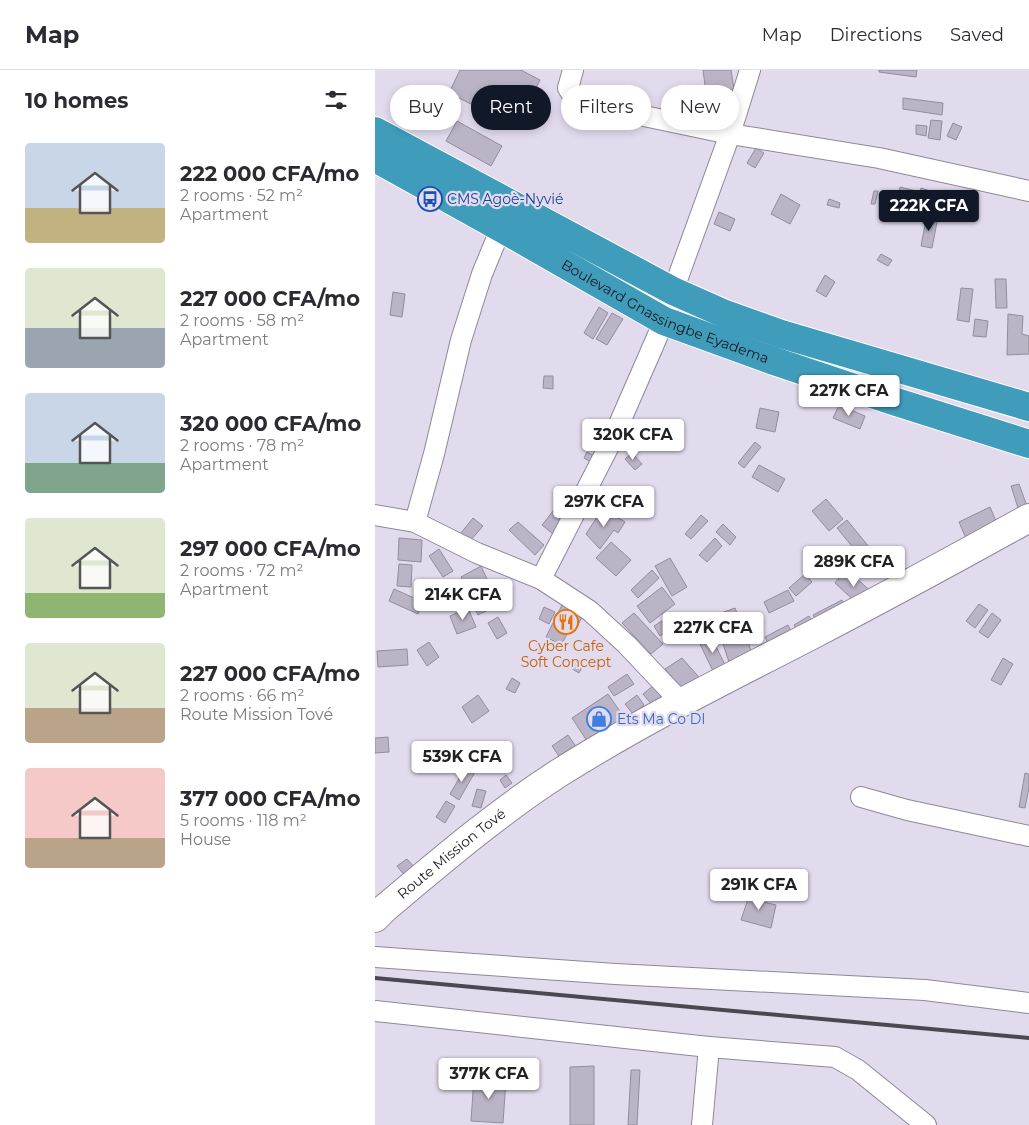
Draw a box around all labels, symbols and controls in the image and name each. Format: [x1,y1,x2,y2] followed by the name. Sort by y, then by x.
[25,20,79,49] text: Map
[762,24,802,46] text: Map
[830,24,922,46] text: Directions
[950,24,1004,46] text: Saved
[390,85,461,130] chip: Buy
[471,85,551,130] chip: Rent
[561,85,651,130] chip: Filters
[661,85,739,130] chip: New
[322,86,350,114] icon: filters
[25,88,128,113] text: 10 homes
[180,161,359,186] text: 222 000 CFA/mo
[65,163,125,223] icon: home
[180,186,303,205] text: 2 rooms · 52 m²
[417,186,443,212] bus stop icon: CMS Agoè-Nyvié
[447,190,564,208] place label: CMS Agoè-Nyvié
[877,190,981,232] pin: 222K CFA
[890,196,968,215] text: 222K CFA
[180,205,269,224] text: Apartment
[558,255,772,367] street label: Boulevard Gnassingbe Eyadema
[180,286,360,311] text: 227 000 CFA/mo
[65,288,125,348] icon: home
[180,311,304,330] text: 2 rooms · 58 m²
[180,330,269,349] text: Apartment
[797,374,901,417] pin: 227K CFA
[810,381,888,400] text: 227K CFA
[180,411,361,436] text: 320 000 CFA/mo
[65,413,125,473] icon: home
[581,418,685,461] pin: 320K CFA
[593,425,673,444] text: 320K CFA
[180,436,304,455] text: 2 rooms · 78 m²
[180,455,269,474] text: Apartment
[552,486,656,528] pin: 297K CFA
[564,492,644,511] text: 297K CFA
[180,536,361,561] text: 297 000 CFA/mo
[65,538,125,598] icon: home
[802,546,906,588] pin: 289K CFA
[814,552,894,571] text: 289K CFA
[180,561,303,580] text: 2 rooms · 72 m²
[411,578,515,621] pin: 214K CFA
[180,580,269,599] text: Apartment
[425,585,501,604] text: 214K CFA
[553,609,579,635] restaurant icon: Cyber Cafe Soft Concept
[661,612,765,654] pin: 227K CFA
[674,618,752,637] text: 227K CFA
[521,637,612,671] place label: Cyber Cafe Soft Concept
[180,661,360,686] text: 227 000 CFA/mo
[65,663,125,723] icon: home
[180,686,304,705] text: 2 rooms · 66 m²
[180,705,333,724] text: Route Mission Tové
[586,706,612,732] shop icon: Ets Ma Co DI
[617,710,706,728] place label: Ets Ma Co DI
[410,740,514,783] pin: 539K CFA
[422,747,502,766] text: 539K CFA
[180,786,360,811] text: 377 000 CFA/mo
[65,788,125,848] icon: home
[394,804,509,903] street label: Route Mission Tové
[180,811,307,830] text: 5 rooms · 118 m²
[180,830,231,849] text: House
[707,868,811,911] pin: 291K CFA
[721,875,797,894] text: 291K CFA
[437,1058,541,1100] pin: 377K CFA
[449,1064,529,1083] text: 377K CFA

